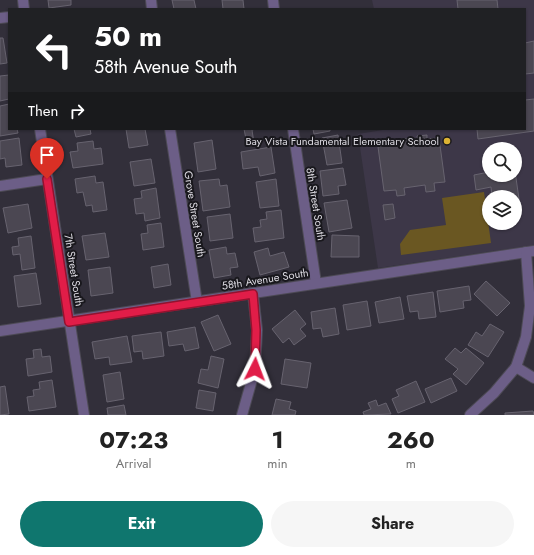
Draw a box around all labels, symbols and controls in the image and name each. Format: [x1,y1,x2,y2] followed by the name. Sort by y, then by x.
[94,16,162,57] text: 50 m
[28,24,80,76] icon: left
[94,54,238,80] text: 58th Avenue South
[28,100,58,122] text: Then
[66,100,88,122] icon: right
[245,133,439,149] place label: Bay Vista Fundamental Elementary School
[442,136,452,146] marker: Bay Vista Fundamental Elementary School
[30,138,64,179] pin
[482,142,522,230] map controls
[482,142,522,182] button: search
[36,144,58,166] icon: arrive
[302,166,330,242] street label: 8th Street South
[180,170,210,258] street label: Grove Street South
[482,190,522,230] button: layers
[60,233,88,307] street label: 7th Street South
[220,264,310,294] street label: 58th Avenue South
[234,348,276,390] position arrow
[99,422,168,457] text: 07:23
[271,422,284,457] text: 1
[387,422,435,457] text: 260
[116,454,152,473] text: Arrival
[267,454,288,473] text: min
[406,454,416,473] text: m
[20,501,263,547] button: Exit
[271,501,514,547] button: Share

